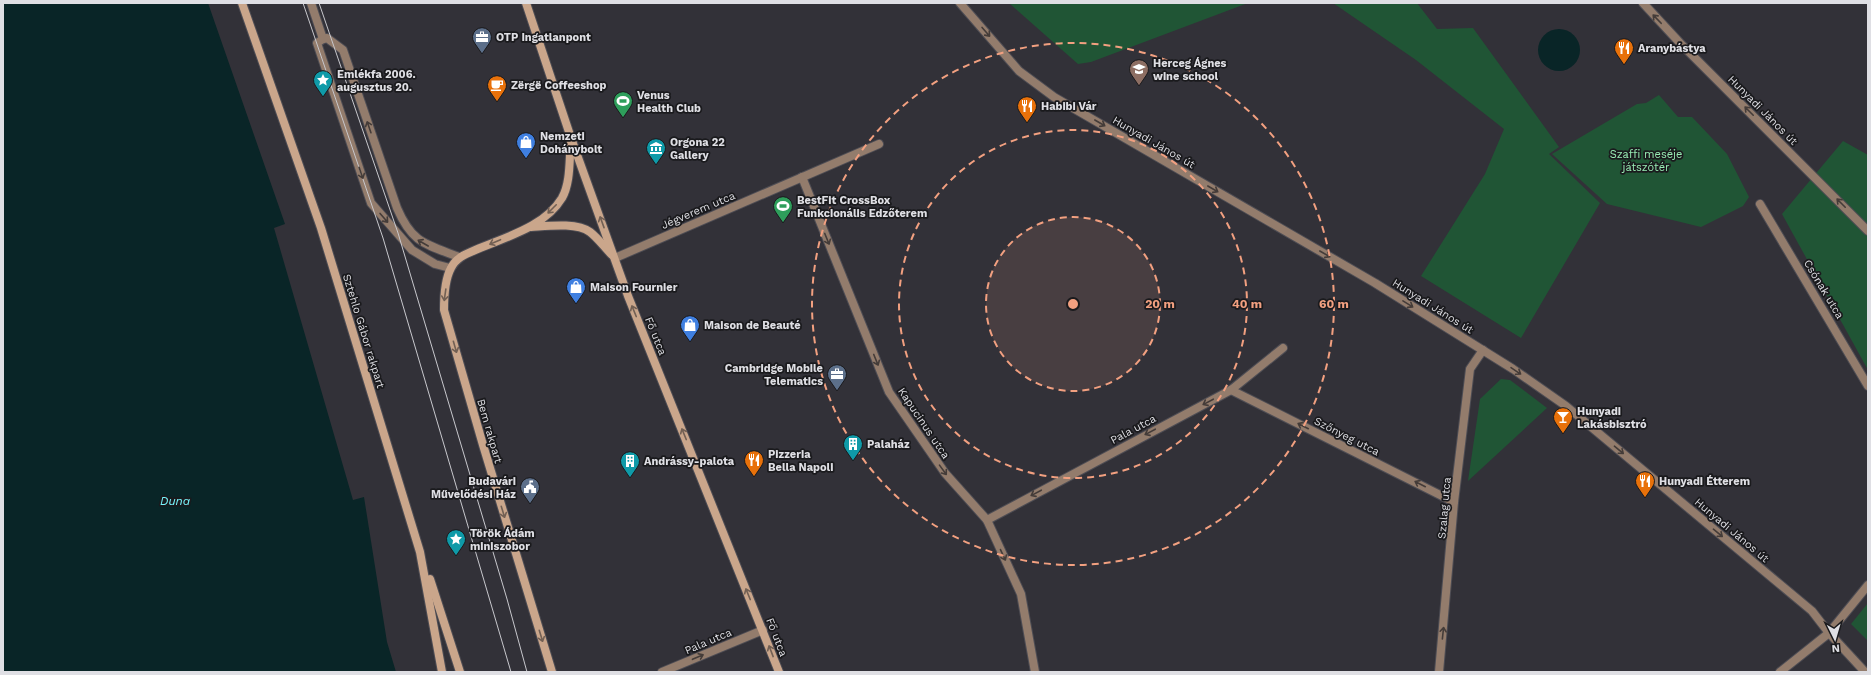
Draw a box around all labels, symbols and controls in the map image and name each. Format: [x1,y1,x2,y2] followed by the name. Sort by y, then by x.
[1653,15,1662,25] one-way arrow
[471,26,493,54] office icon: OTP Ingatlanpont
[981,27,990,37] one-way arrow
[496,31,591,44] place label: OTP Ingatlanpont
[1613,37,1635,65] restaurant icon: Aranybástya
[1638,42,1706,55] place label: Aranybástya
[1153,57,1227,83] place label: Herceg Ágnes wine school
[1128,58,1150,86] school or university icon: Herceg Ágnes wine school
[337,68,416,94] place label: Emlékfa 2006. augusztus 20.
[312,69,334,97] place icon: Emlékfa 2006. augusztus 20.
[1725,73,1800,148] street label: Hunyadi János út
[486,74,508,102] cafe icon: Zërgë Coffeeshop
[511,79,607,92] place label: Zërgë Coffeeshop
[637,89,701,115] place label: Venus Health Club
[612,90,634,118] sports icon: Venus Health Club
[1016,95,1038,123] restaurant icon: Habibi Vár
[1041,100,1097,113] place label: Habibi Vár
[1744,106,1754,116] one-way arrow
[1110,114,1198,172] street label: Hunyadi János út
[1094,120,1106,128] one-way arrow
[365,122,373,134] one-way arrow
[540,130,602,156] place label: Nemzeti Dohánybolt
[515,131,537,159] shop icon: Nemzeti Dohánybolt
[670,136,725,162] place label: Orgona 22 Gallery
[645,137,667,165] museum icon: Orgona 22 Gallery
[1610,148,1682,174] park label: Szaffi meséje játszótér
[358,166,365,179] one-way arrow
[1207,185,1219,193] one-way arrow
[659,189,737,232] street label: Jégverem utca
[797,194,927,220] place label: BestFit CrossBox Funkcionális Edzőterem
[772,195,794,223] sports icon: BestFit CrossBox Funkcionális Edzőterem
[1836,198,1846,208] one-way arrow
[547,204,557,214] one-way arrow
[380,213,389,224] one-way arrow
[597,216,605,228] one-way arrow
[824,233,831,245] one-way arrow
[417,238,429,246] one-way arrow
[489,239,501,247] one-way arrow
[1319,250,1331,258] one-way arrow
[1801,257,1846,321] street label: Csónak utca
[340,272,387,390] street label: Sztehlo Gábor rakpart
[565,276,587,304] shop icon: Maison Fournier
[1390,276,1476,337] street label: Hunyadi János út
[590,281,678,294] place label: Maison Fournier
[441,288,449,301] one-way arrow
[1066,297,1080,311] centre of rings
[1145,297,1175,311] text: 20 m
[1232,297,1262,311] text: 40 m
[1319,297,1349,311] text: 60 m
[1403,299,1414,308] one-way arrow
[630,305,637,317] one-way arrow
[679,314,701,342] shop icon: Maison de Beauté
[642,315,669,357] street label: Fő utca
[704,319,801,332] place label: Maison de Beauté
[451,340,459,353] one-way arrow
[873,353,880,365] one-way arrow
[725,362,823,388] place label: Cambridge Mobile Telematics
[826,363,848,391] office icon: Cambridge Mobile Telematics
[1510,367,1521,375] one-way arrow
[895,385,952,461] street label: Kapucinus utca
[474,397,505,465] street label: Bem rakpart
[1202,399,1214,406] one-way arrow
[1577,405,1647,431] place label: Hunyadi Lakásbisztró
[1552,406,1574,434] bar icon: Hunyadi Lakásbisztró
[1108,412,1158,447] street label: Pala utca
[1312,414,1382,458] street label: Szőnyeg utca
[1297,422,1309,429] one-way arrow
[680,429,687,441] one-way arrow
[1145,429,1157,437] one-way arrow
[842,433,864,461] building icon: Palaház
[867,438,910,451] place label: Palaház
[1613,446,1624,455] one-way arrow
[768,448,833,474] place label: Pizzeria Bella Napoli
[743,449,765,477] restaurant icon: Pizzeria Bella Napoli
[619,450,641,478] building icon: Andrássy-palota
[644,455,735,468] place label: Andrássy-palota
[939,465,947,476] one-way arrow
[1634,470,1656,498] restaurant icon: Hunyadi Étterem
[431,475,516,501] place label: Budavári Művelődési Ház
[1659,475,1750,488] place label: Hunyadi Étterem
[519,476,541,504] public building icon: Budavári Művelődési Ház
[1435,477,1454,540] street label: Szalag utca
[1414,480,1426,487] one-way arrow
[1030,490,1042,498] one-way arrow
[160,494,191,508] water label: Duna
[1692,495,1772,566] street label: Hunyadi János út
[500,505,507,518] one-way arrow
[470,527,535,553] place label: Török Ádám miniszobor
[445,528,467,556] place icon: Török Ádám miniszobor
[1713,529,1724,538] one-way arrow
[1000,549,1007,561] one-way arrow
[744,588,752,600] one-way arrow
[763,616,790,658] street label: Fő utca
[1815,619,1855,659] north arrow
[683,626,734,657] street label: Pala utca
[1440,627,1447,640] one-way arrow
[538,630,545,643] one-way arrow
[1831,642,1840,655] text: N
[766,645,774,657] one-way arrow
[691,653,703,660] one-way arrow

